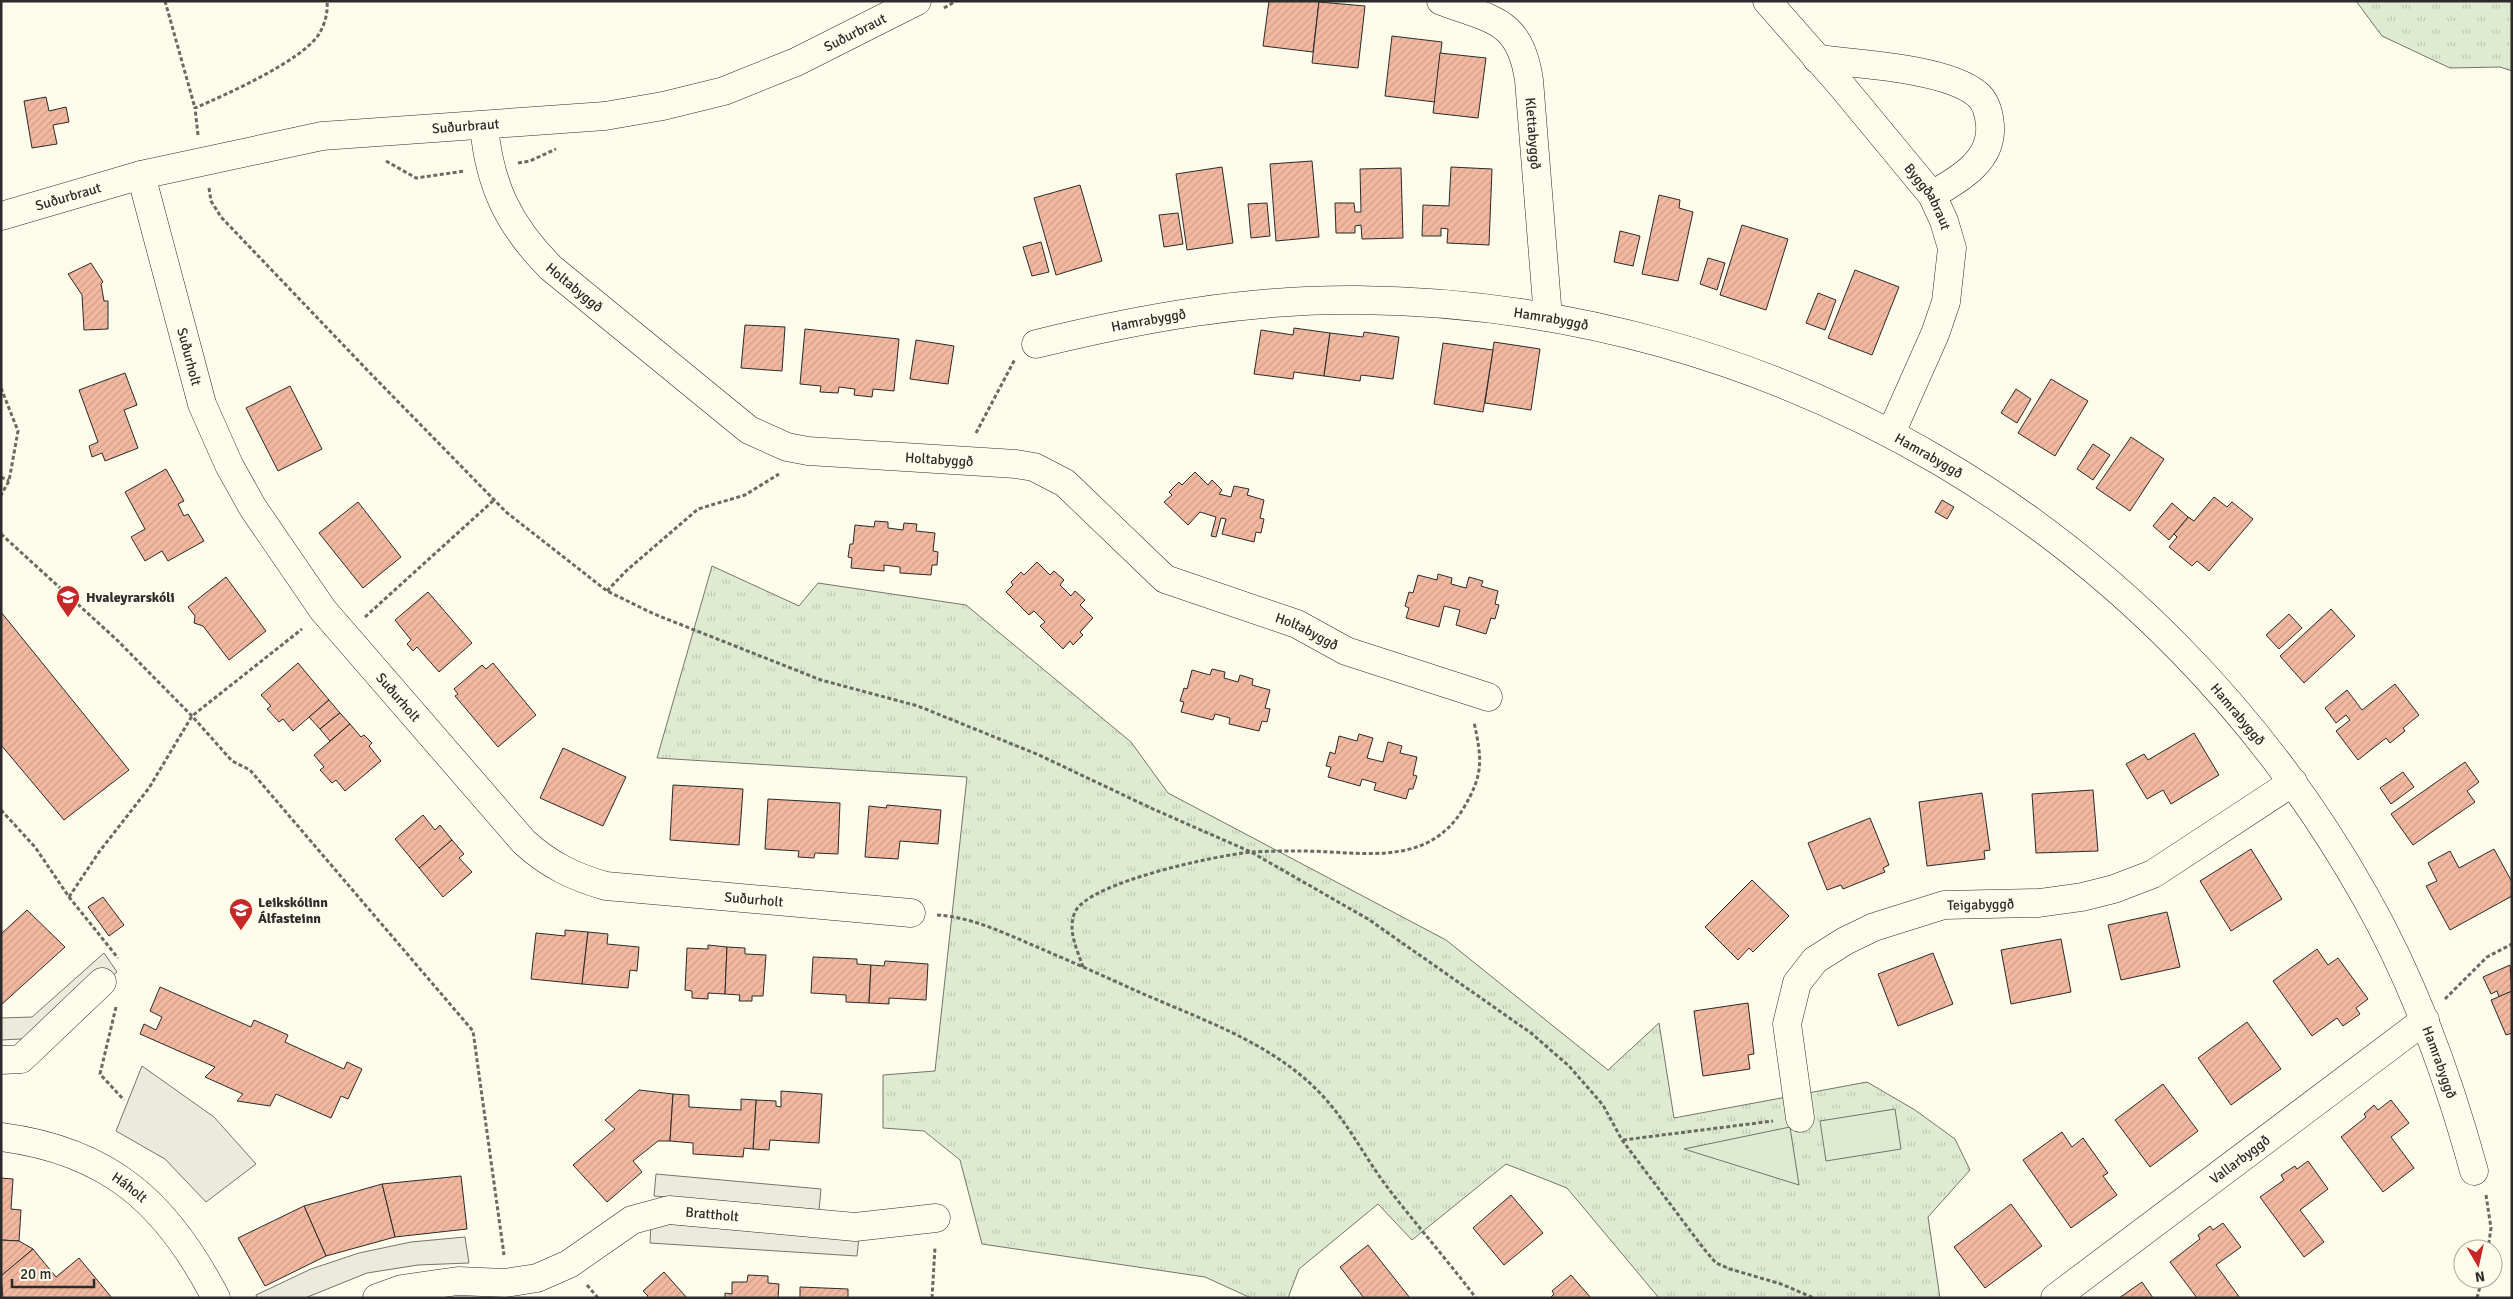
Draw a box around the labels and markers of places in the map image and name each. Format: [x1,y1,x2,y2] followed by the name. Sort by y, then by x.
[55,584,81,618] school or university icon: Hvaleyrarskóli
[86,589,175,606] place label: Hvaleyrarskóli
[258,894,328,927] place label: Leikskólinn Álfasteinn
[228,897,254,931] school or university icon: Leikskólinn Álfasteinn

